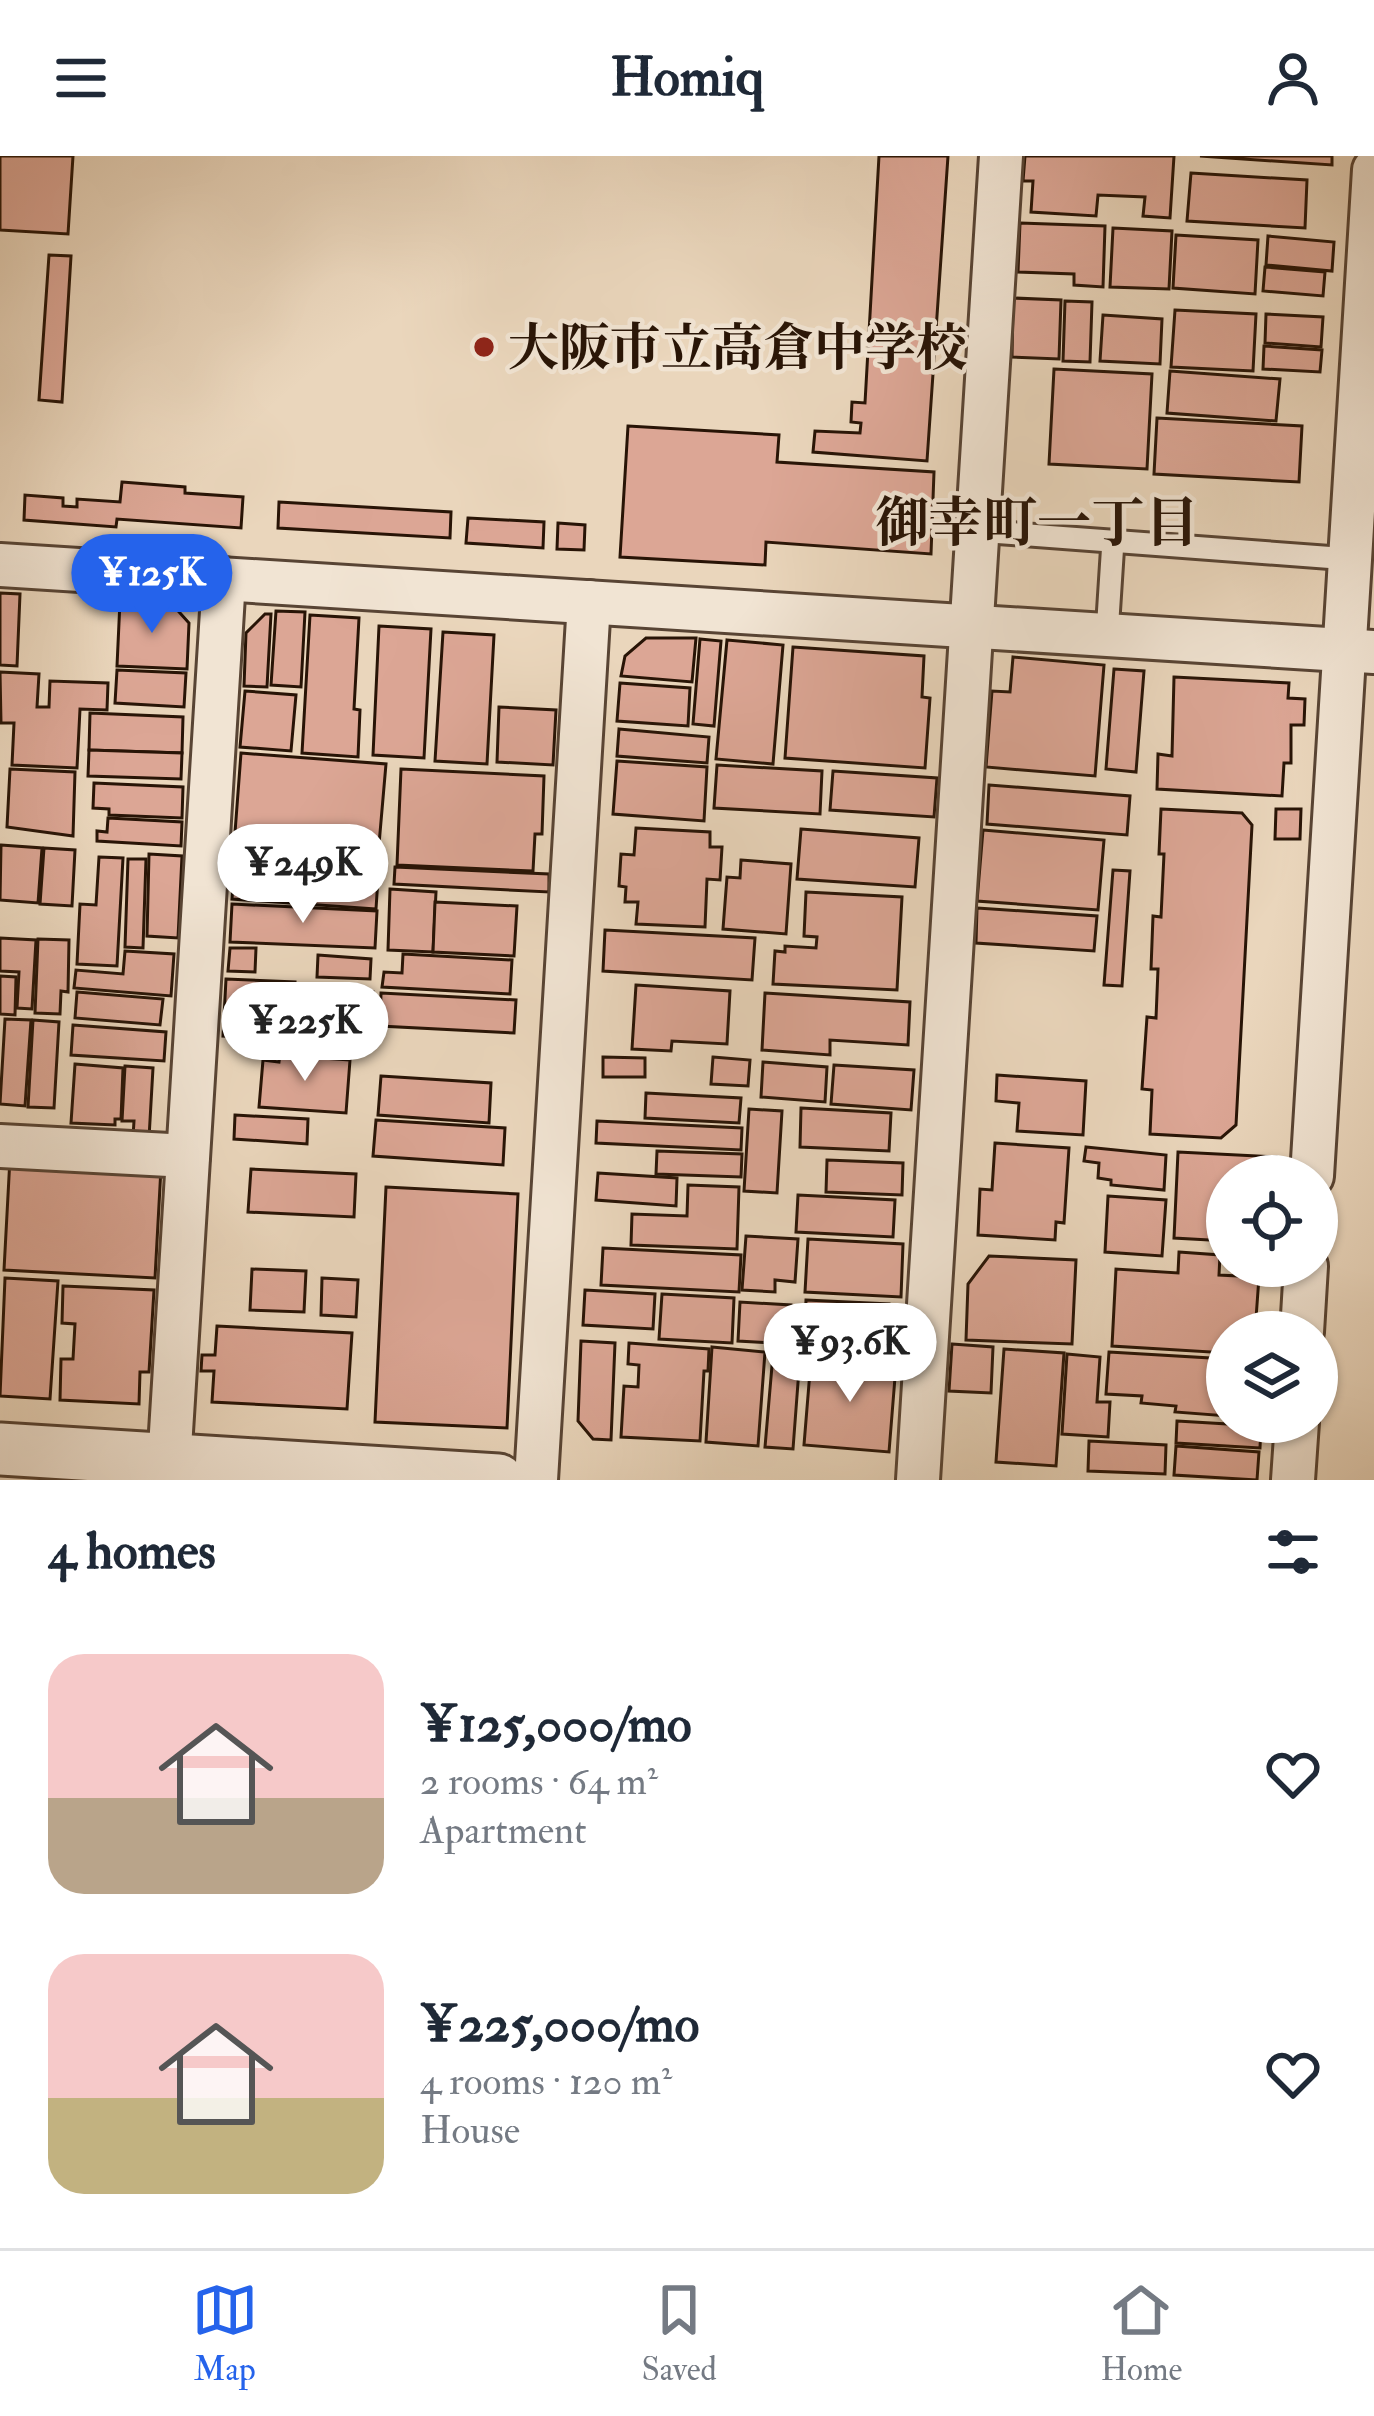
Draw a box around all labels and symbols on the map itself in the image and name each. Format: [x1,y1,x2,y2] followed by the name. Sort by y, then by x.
[508,317,967,381] place label: 大阪市立高倉中学校
[471,334,497,360] marker: 大阪市立高倉中学校
[875,490,1199,558] district label: 御幸町一丁目
[68,534,236,636] pin: ¥125K
[219,824,387,926] pin: ¥249K
[221,982,389,1084] pin: ¥225K
[752,1303,948,1405] pin: ¥93.6K

